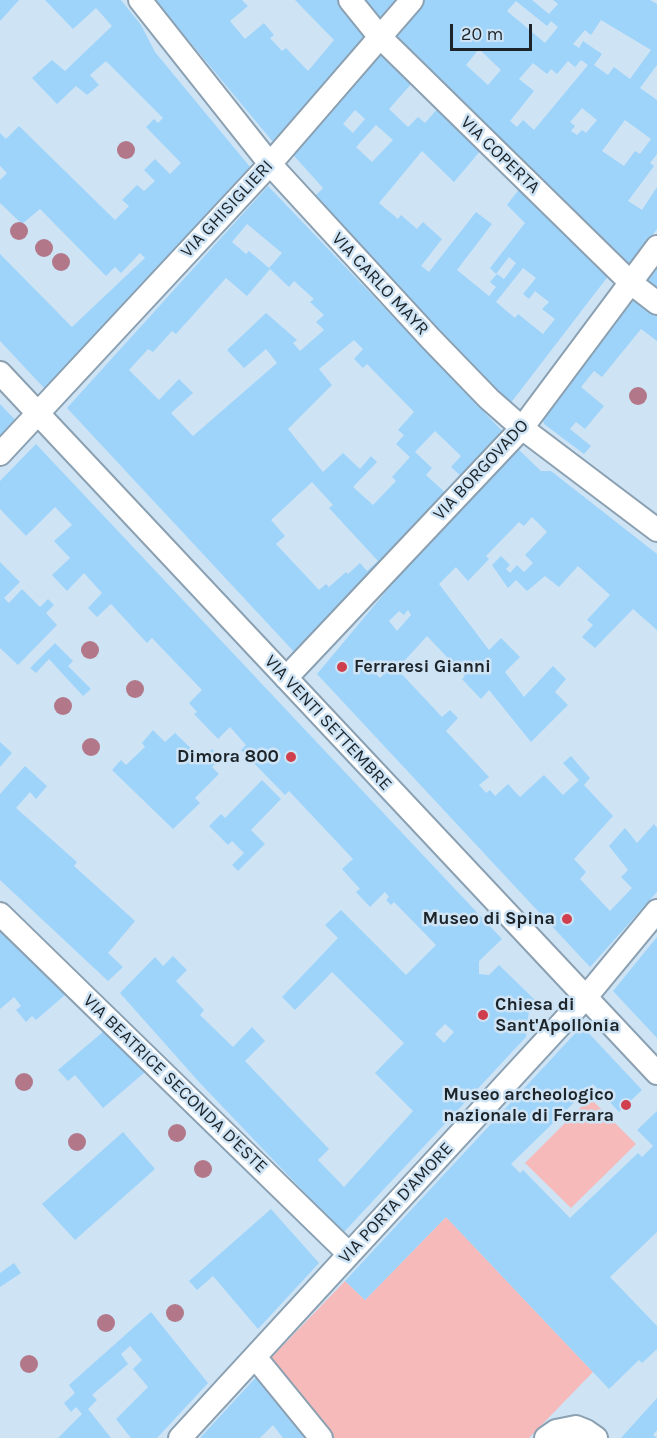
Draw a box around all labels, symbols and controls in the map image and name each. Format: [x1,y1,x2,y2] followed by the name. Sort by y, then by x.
[453,12,536,50] scale bar
[461,23,503,45] text: 20 m
[456,112,544,198] street label: VIA COPERTA
[176,156,278,262] street label: VIA GHISIGLIERI
[327,228,433,340] street label: VIA CARLO MAYR
[429,415,533,525] street label: VIA BORGOVADO
[260,651,396,795] street label: VIA VENTI SETTEMBRE
[354,656,491,678] place label: Ferraresi Gianni
[335,660,349,674] marker: Ferraresi Gianni
[177,746,279,768] place label: Dimora 800
[284,750,298,764] marker: Dimora 800
[423,908,555,930] place label: Museo di Spina
[560,912,574,926] marker: Museo di Spina
[78,990,272,1178] street label: VIA BEATRICE SECONDA D'ESTE
[495,994,620,1036] place label: Chiesa di Sant'Apollonia
[476,1008,490,1022] marker: Chiesa di Sant'Apollonia
[443,1084,614,1126] place label: Museo archeologico nazionale di Ferrara
[619,1098,633,1112] marker: Museo archeologico nazionale di Ferrara
[334,1138,458,1268] street label: VIA PORTA D'AMORE

